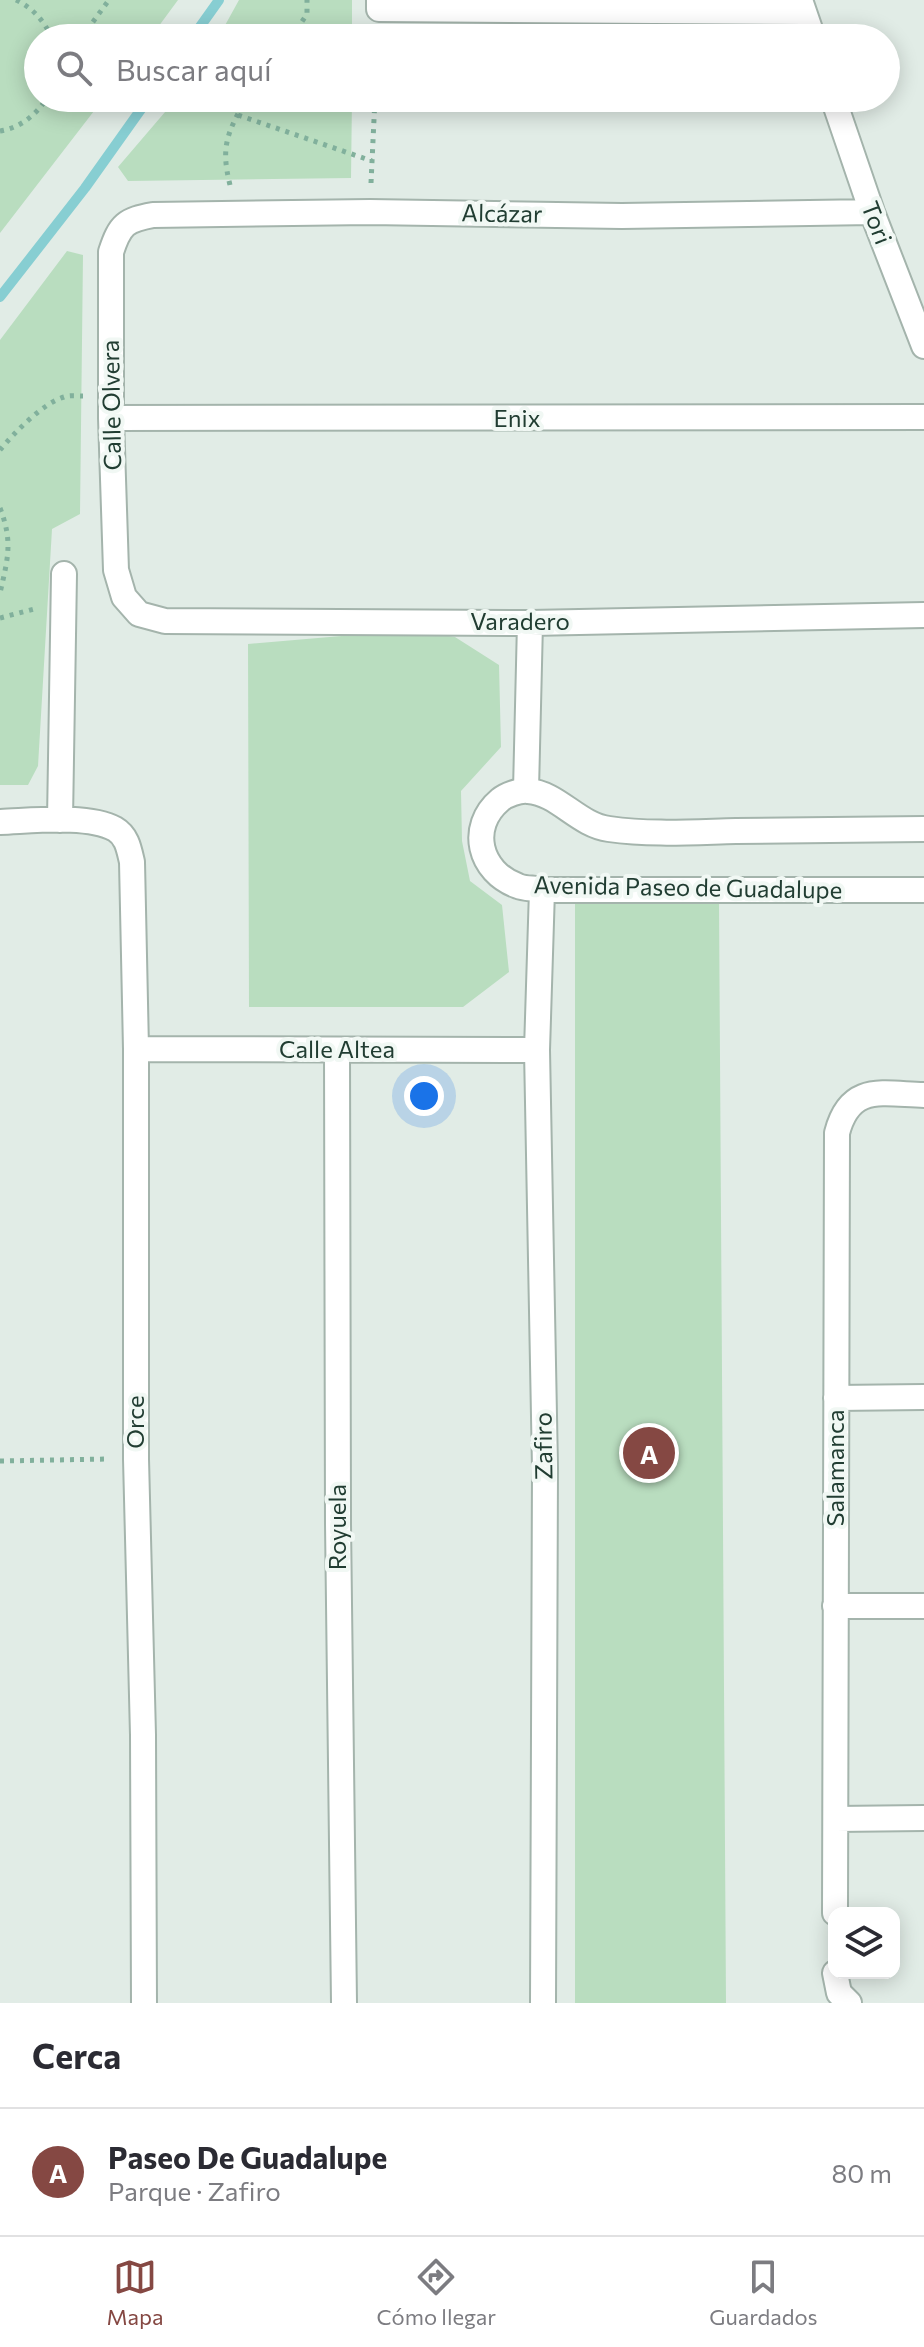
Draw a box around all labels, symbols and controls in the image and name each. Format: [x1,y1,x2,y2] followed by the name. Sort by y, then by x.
[24,24,900,112] search box
[52,46,96,90] icon: search
[116,50,272,87] text: Buscar aquí
[461,197,543,228] street label: Alcázar
[856,197,899,248] street label: Tori
[95,339,126,471] street label: Calle Olvera
[494,403,541,432] street label: Enix
[470,606,570,635] street label: Varadero
[533,869,843,904] street label: Avenida Paseo de Guadalupe
[279,1034,395,1063] street label: Calle Altea
[404,1076,444,1116] your location
[120,1395,149,1449] street label: Orce
[820,1410,849,1526] street label: Salamanca
[527,1412,558,1480] street label: Zafiro
[623,1423,675,1483] pin: A
[322,1484,351,1570] street label: Royuela
[828,1907,900,1979] map controls
[828,1907,900,1979] button: layers
[32,2034,121,2076] text: Cerca
[108,2138,387,2175] text: Paseo De Guadalupe
[49,2157,67,2188] text: A
[832,2157,892,2188] text: 80 m
[108,2175,281,2206] text: Parque · Zafiro
[107,2255,163,2330] tab: Mapa
[377,2255,496,2330] tab: Cómo llegar
[709,2255,817,2330] tab: Guardados

